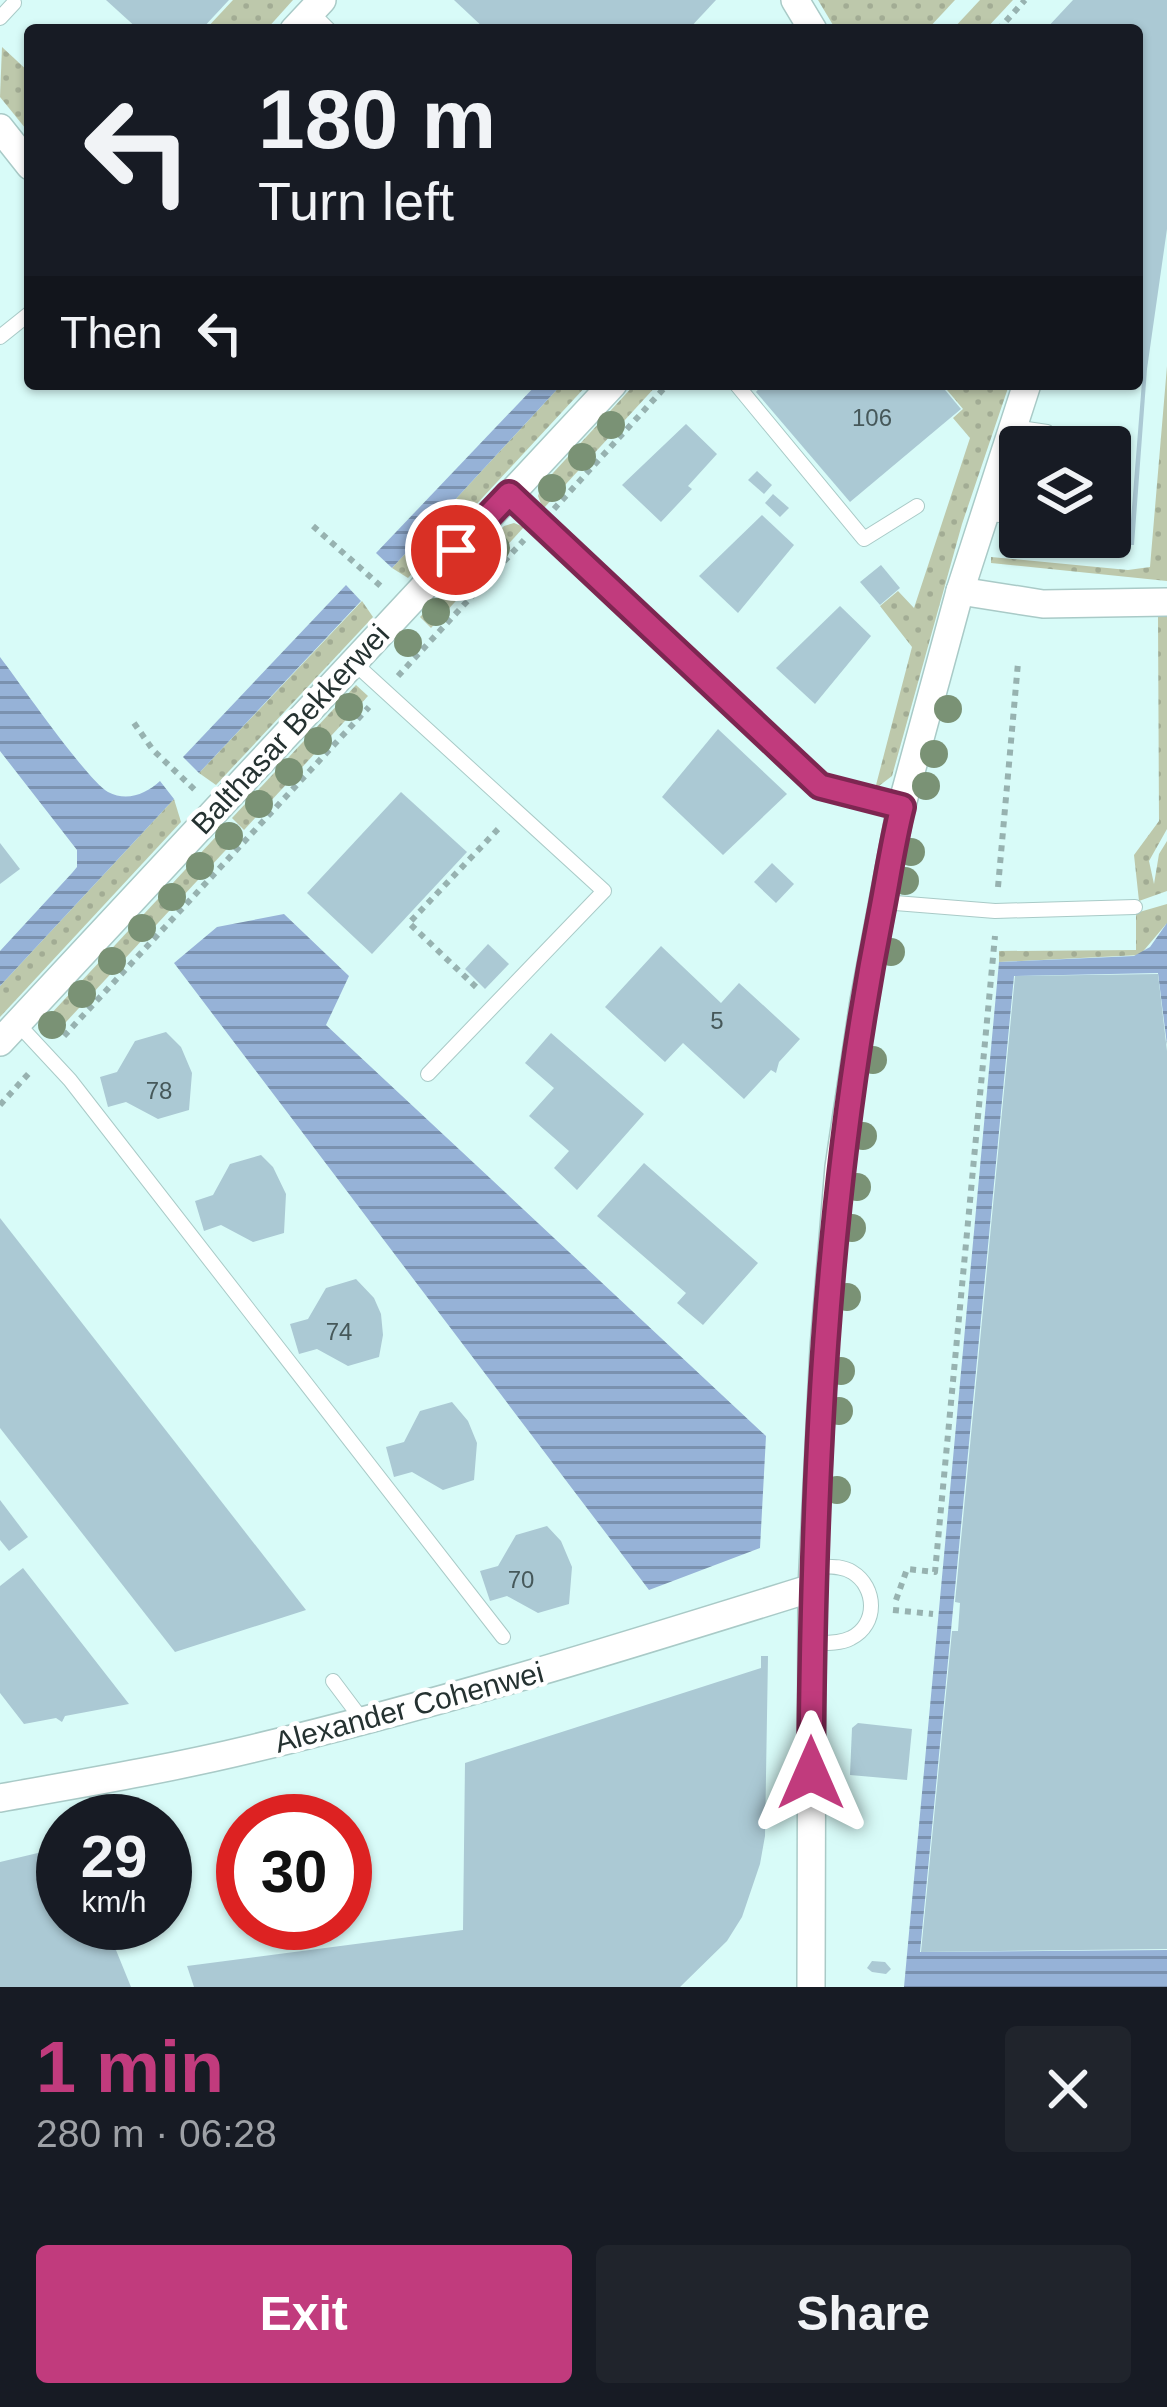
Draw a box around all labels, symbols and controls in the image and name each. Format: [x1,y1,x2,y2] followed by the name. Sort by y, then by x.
[60,72,216,228] icon: left
[258,72,496,166] text: 180 m
[258,171,454,231] text: Turn left
[187,300,253,366] icon: left
[60,307,163,358] text: Then
[852,404,892,431] house number: 106
[999,426,1131,558] map controls
[999,426,1131,558] button: layers
[405,499,507,601] pin
[423,517,489,583] icon: arrive
[185,618,395,840] street label: Balthasar Bekkerwei
[710,1007,724,1034] house number: 5
[146,1077,172,1104] house number: 78
[326,1318,352,1345] house number: 74
[508,1566,534,1593] house number: 70
[271,1655,547,1759] street label: Alexander Cohenwei
[748,1710,874,1836] position arrow
[216,1794,372,1950] speed limit sign: 30
[81,1823,147,1890] text: 29
[81,1885,147,1918] text: km/h
[1005,2026,1131,2152] button: close
[36,2027,224,2107] text: 1 min
[36,2112,277,2155] text: 280 m · 06:28
[36,2245,572,2383] button: Exit
[596,2245,1131,2383] button: Share

